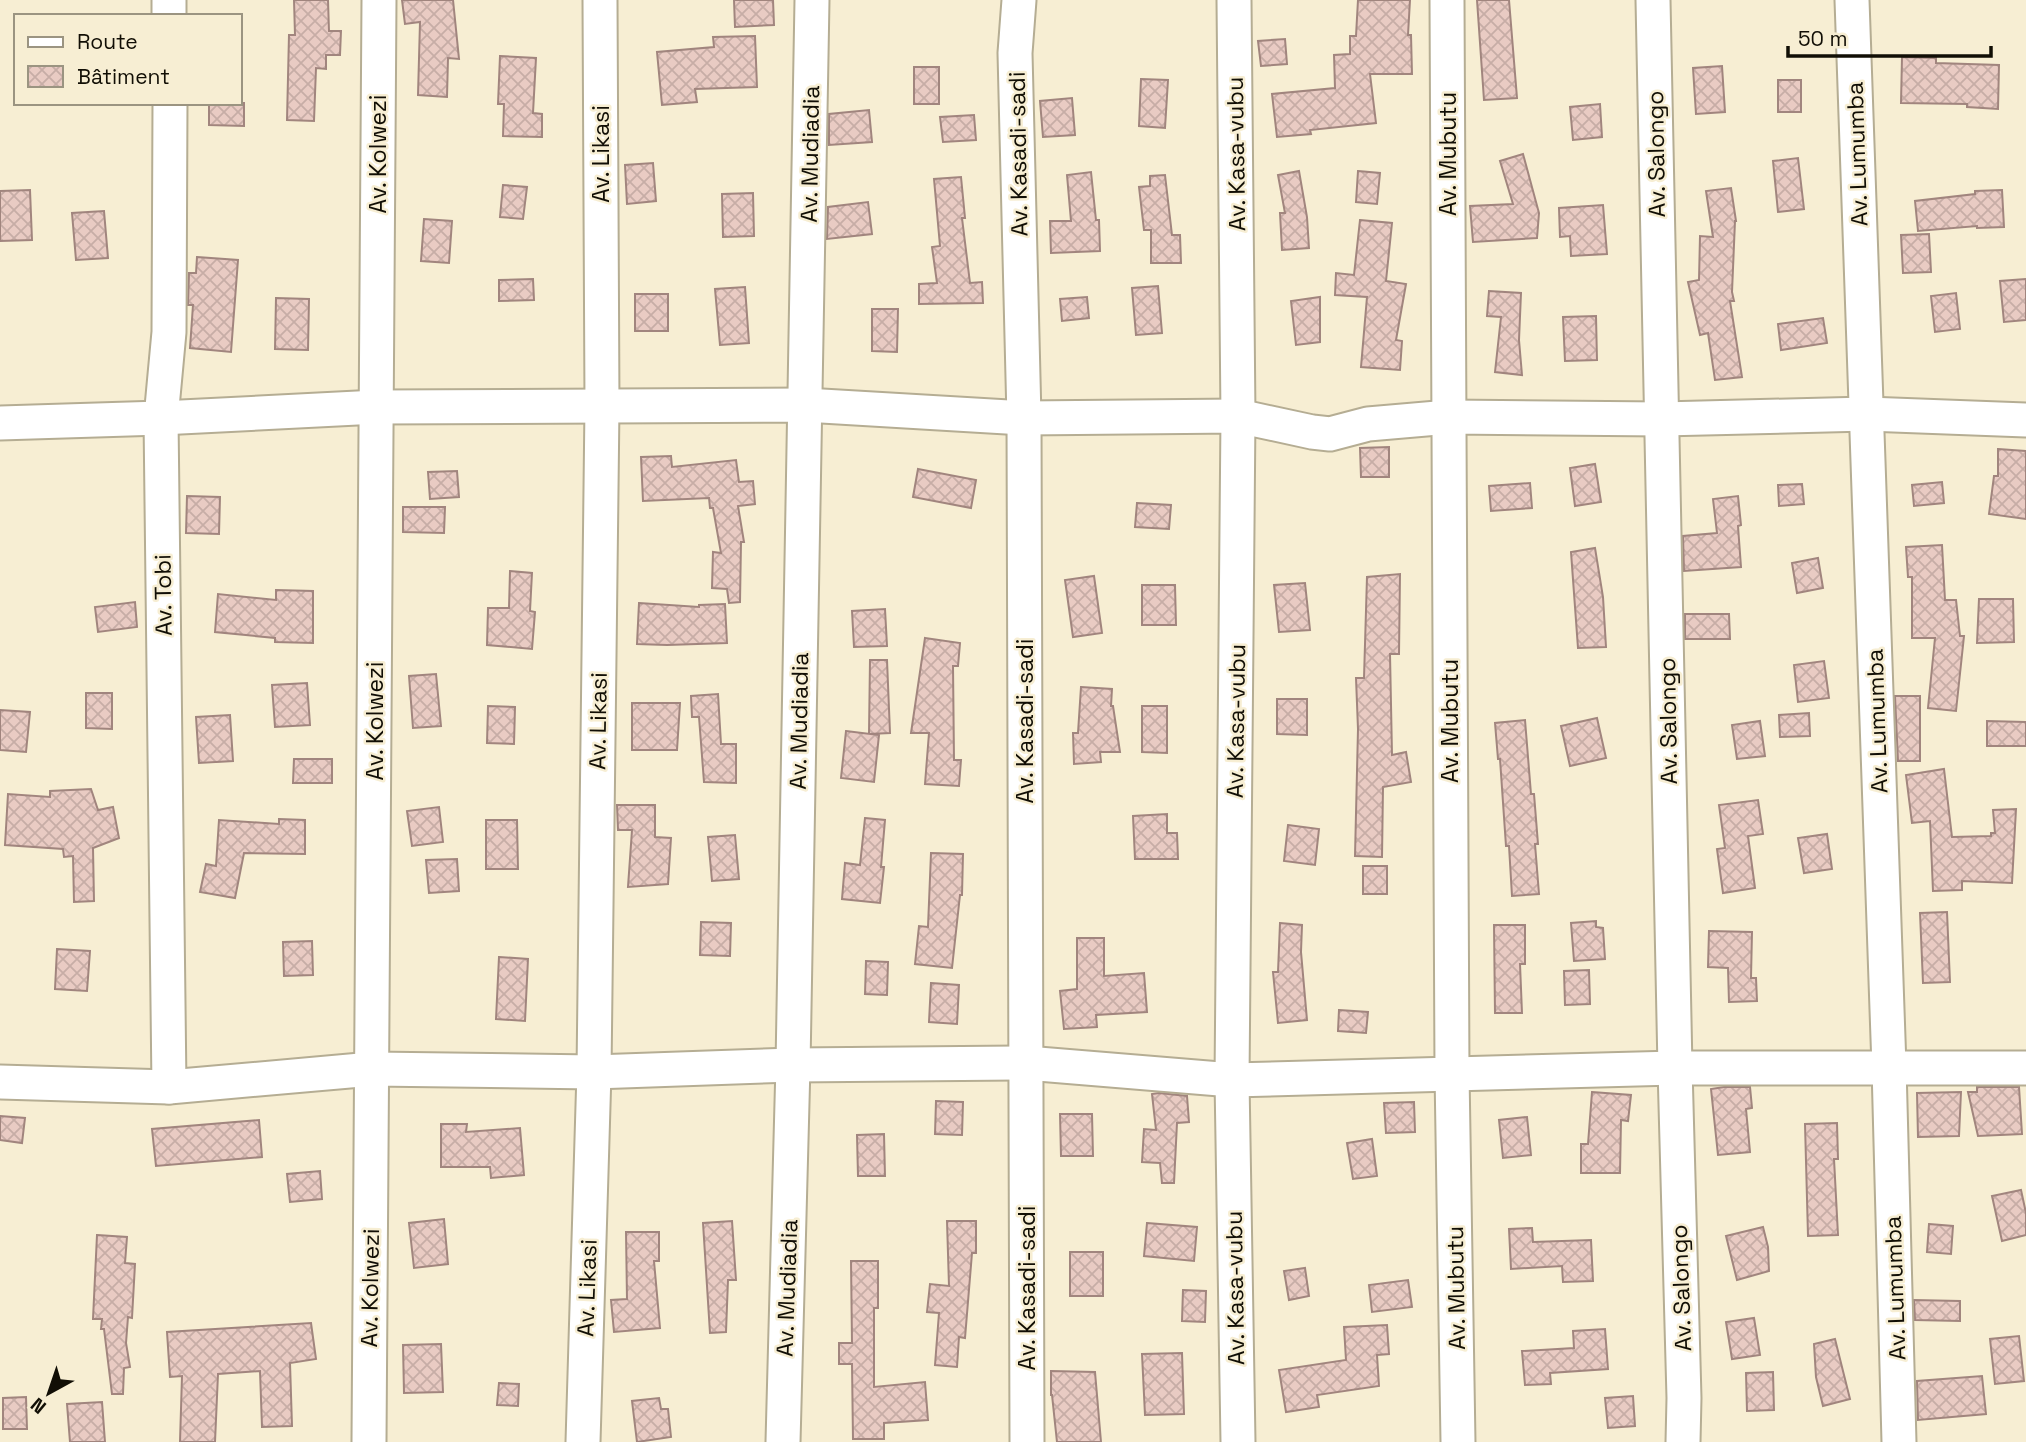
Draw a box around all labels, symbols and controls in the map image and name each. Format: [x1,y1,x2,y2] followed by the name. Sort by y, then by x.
[14,14,242,105] legend
[1788,14,1991,58] scale bar
[1798,25,1848,52] text: 50 m
[77,28,138,55] text: Route
[77,63,170,90] text: Bâtiment
[1002,71,1034,237] street label: Av. Kasadi-sadi
[1220,77,1252,231] street label: Av. Kasa-vubu
[1839,81,1875,227] street label: Av. Lumumba
[794,85,826,223] street label: Av. Mudiadia
[1640,90,1672,218] street label: Av. Salongo
[1433,92,1463,216] street label: Av. Mubutu
[363,95,393,213] street label: Av. Kolwezi
[586,105,616,203] street label: Av. Likasi
[147,554,179,636] street label: Av. Tobi
[1010,639,1040,803] street label: Av. Kasadi-sadi
[1220,644,1252,798] street label: Av. Kasa-vubu
[1859,648,1895,794] street label: Av. Lumumba
[783,652,815,790] street label: Av. Mudiadia
[1652,657,1684,785] street label: Av. Salongo
[1435,659,1465,783] street label: Av. Mubutu
[360,662,390,780] street label: Av. Kolwezi
[582,672,614,770] street label: Av. Likasi
[1012,1206,1042,1370] street label: Av. Kasadi-sadi
[1219,1211,1251,1365] street label: Av. Kasa-vubu
[1877,1215,1913,1361] street label: Av. Lumumba
[770,1219,804,1357] street label: Av. Mudiadia
[1664,1224,1698,1352] street label: Av. Salongo
[1440,1226,1472,1350] street label: Av. Mubutu
[354,1228,386,1348] street label: Av. Kolwezi
[570,1239,604,1337] street label: Av. Likasi
[14,1358,84,1428] north arrow
[25,1392,51,1419] text: N

